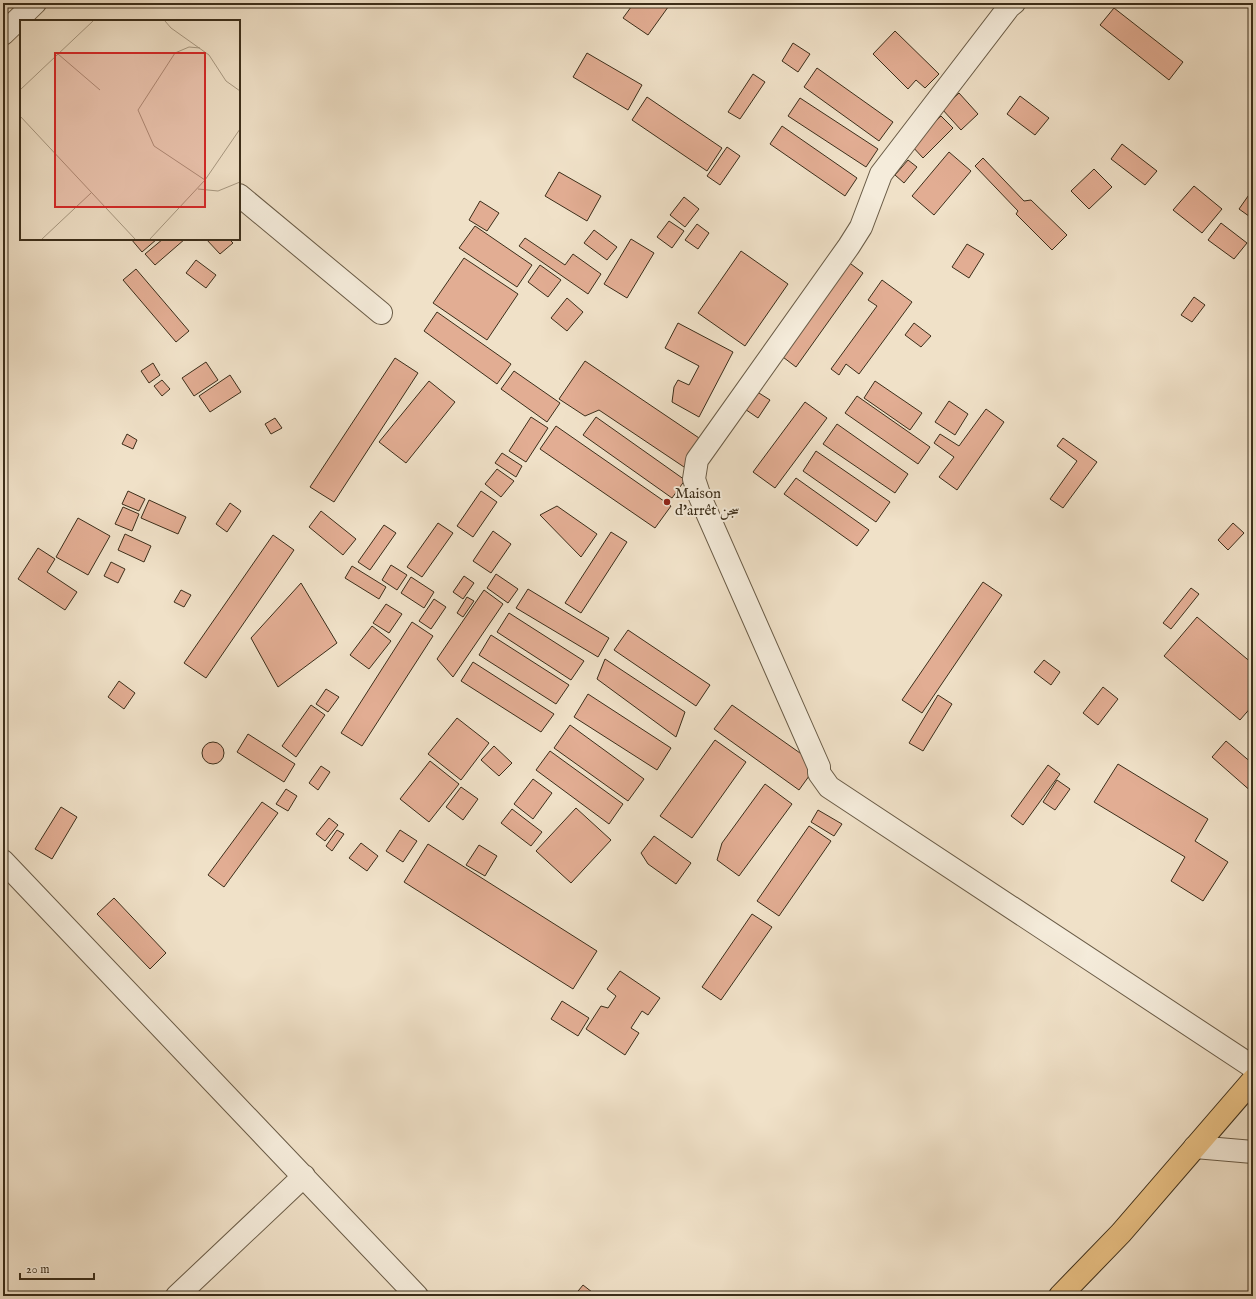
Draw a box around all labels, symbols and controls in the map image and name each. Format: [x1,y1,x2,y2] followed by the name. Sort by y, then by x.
[20,20,240,240] inset map
[675,484,740,520] place label: Maison d'arrêt سجن
[662,497,672,507] marker: Maison d'arrêt سجن
[20,1255,94,1281] scale bar
[26,1262,49,1277] text: 20 m

